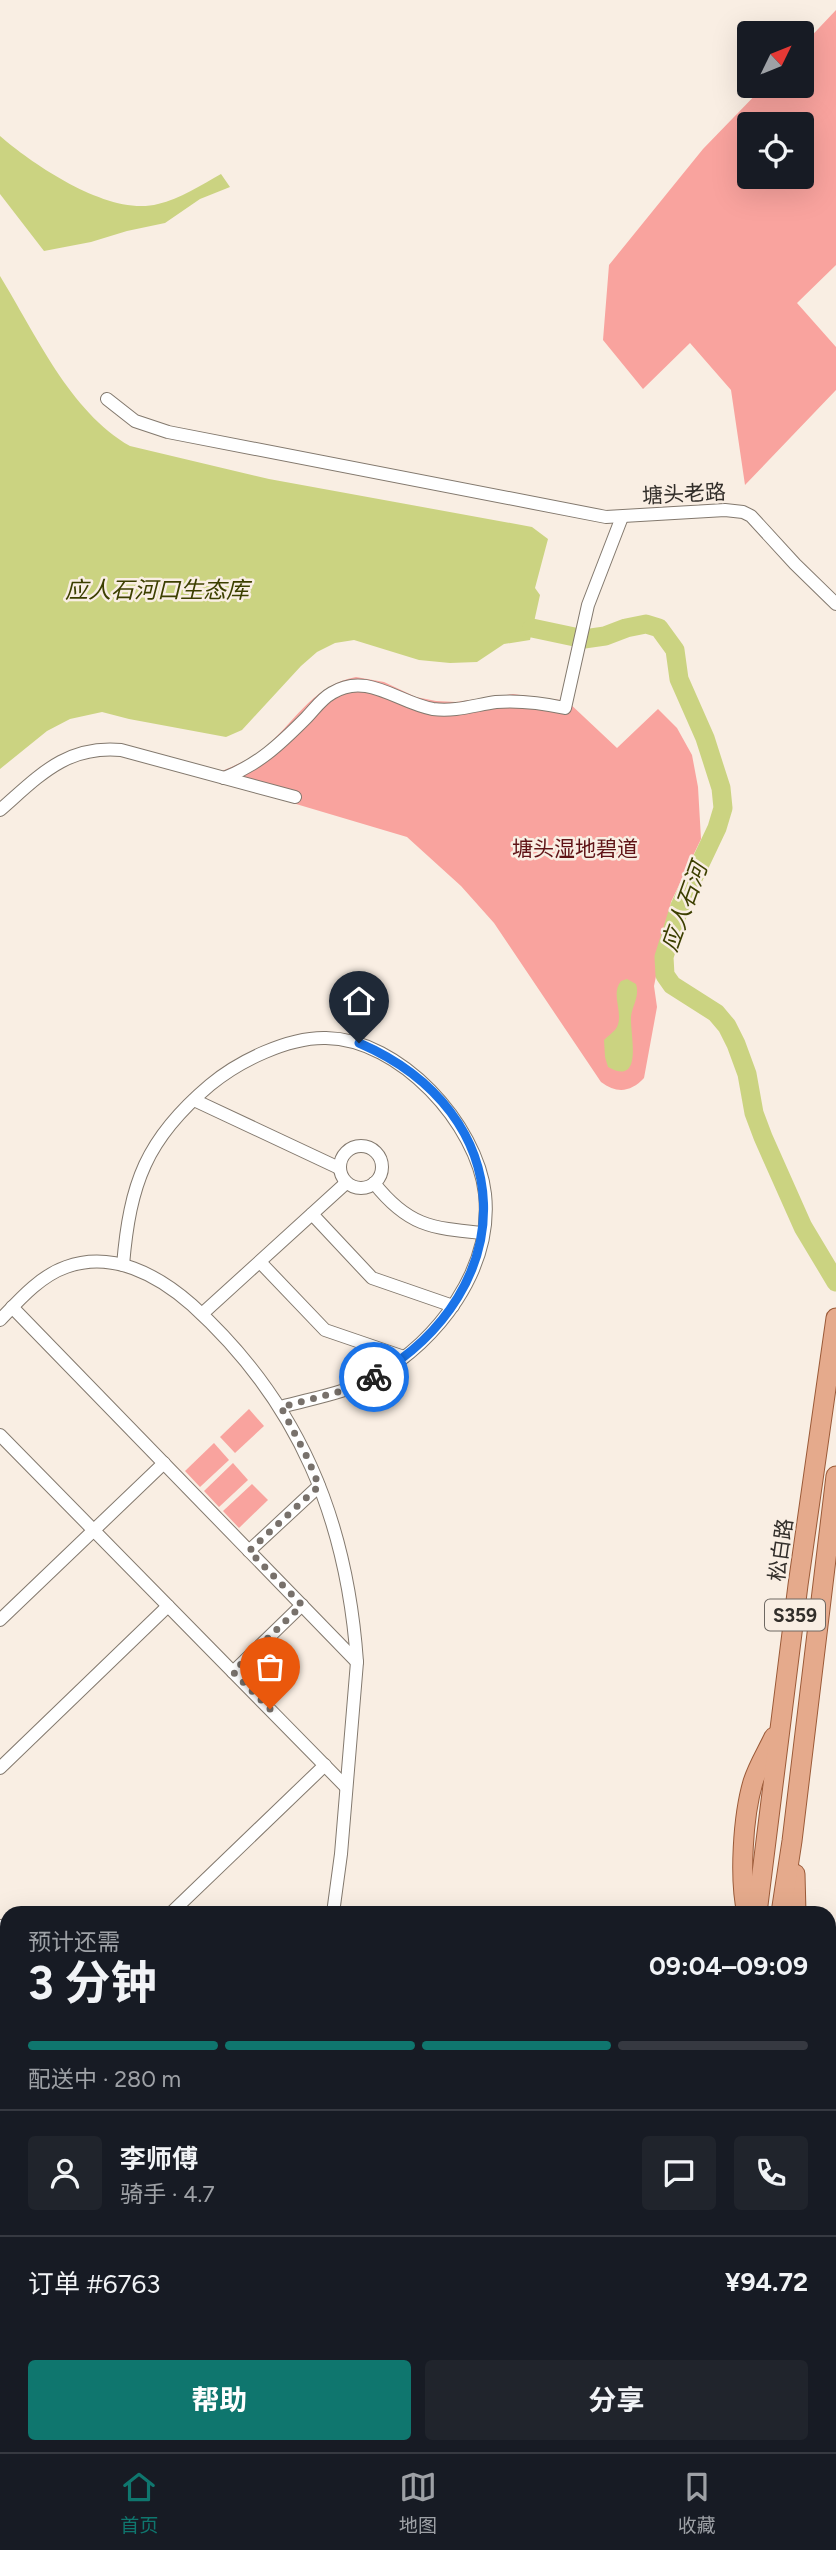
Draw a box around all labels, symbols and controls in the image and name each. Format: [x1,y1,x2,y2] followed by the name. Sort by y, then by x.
[737,21,814,98] north arrow
[737,21,814,189] map controls
[737,112,814,189] button: locate
[641,479,727,508] street label: 塘头老路
[65,576,253,604] water label: 应人石河口生态库
[512,836,638,861] park label: 塘头湿地碧道
[655,855,714,955] water label: 应人石河
[329,971,389,1043] pin
[340,982,378,1020] icon: home
[339,1342,409,1412] courier
[355,1358,393,1396] icon: bike
[764,1517,797,1583] street label: 松白路
[765,1600,825,1630] road number: S359
[240,1637,300,1709] pin
[251,1648,289,1686] icon: bag
[28,1928,120,1956] text: 预计还需
[649,1950,808,1982] text: 09:04–09:09
[28,1955,157,2011] text: 3 分钟
[28,2065,181,2093] text: 配送中 · 280 m
[28,2136,102,2210] button: person
[642,2136,716,2210] button: chat
[734,2136,808,2210] button: phone
[120,2143,198,2175] text: 李师傅
[120,2180,215,2208] text: 骑手 · 4.7
[725,2266,808,2298] text: ¥94.72
[28,2268,160,2300] text: 订单 #6763
[28,2360,411,2440] button: 帮助
[425,2360,808,2440] button: 分享
[120,2468,158,2537] tab: 首页
[399,2468,437,2537] tab: 地图
[678,2468,716,2537] tab: 收藏

